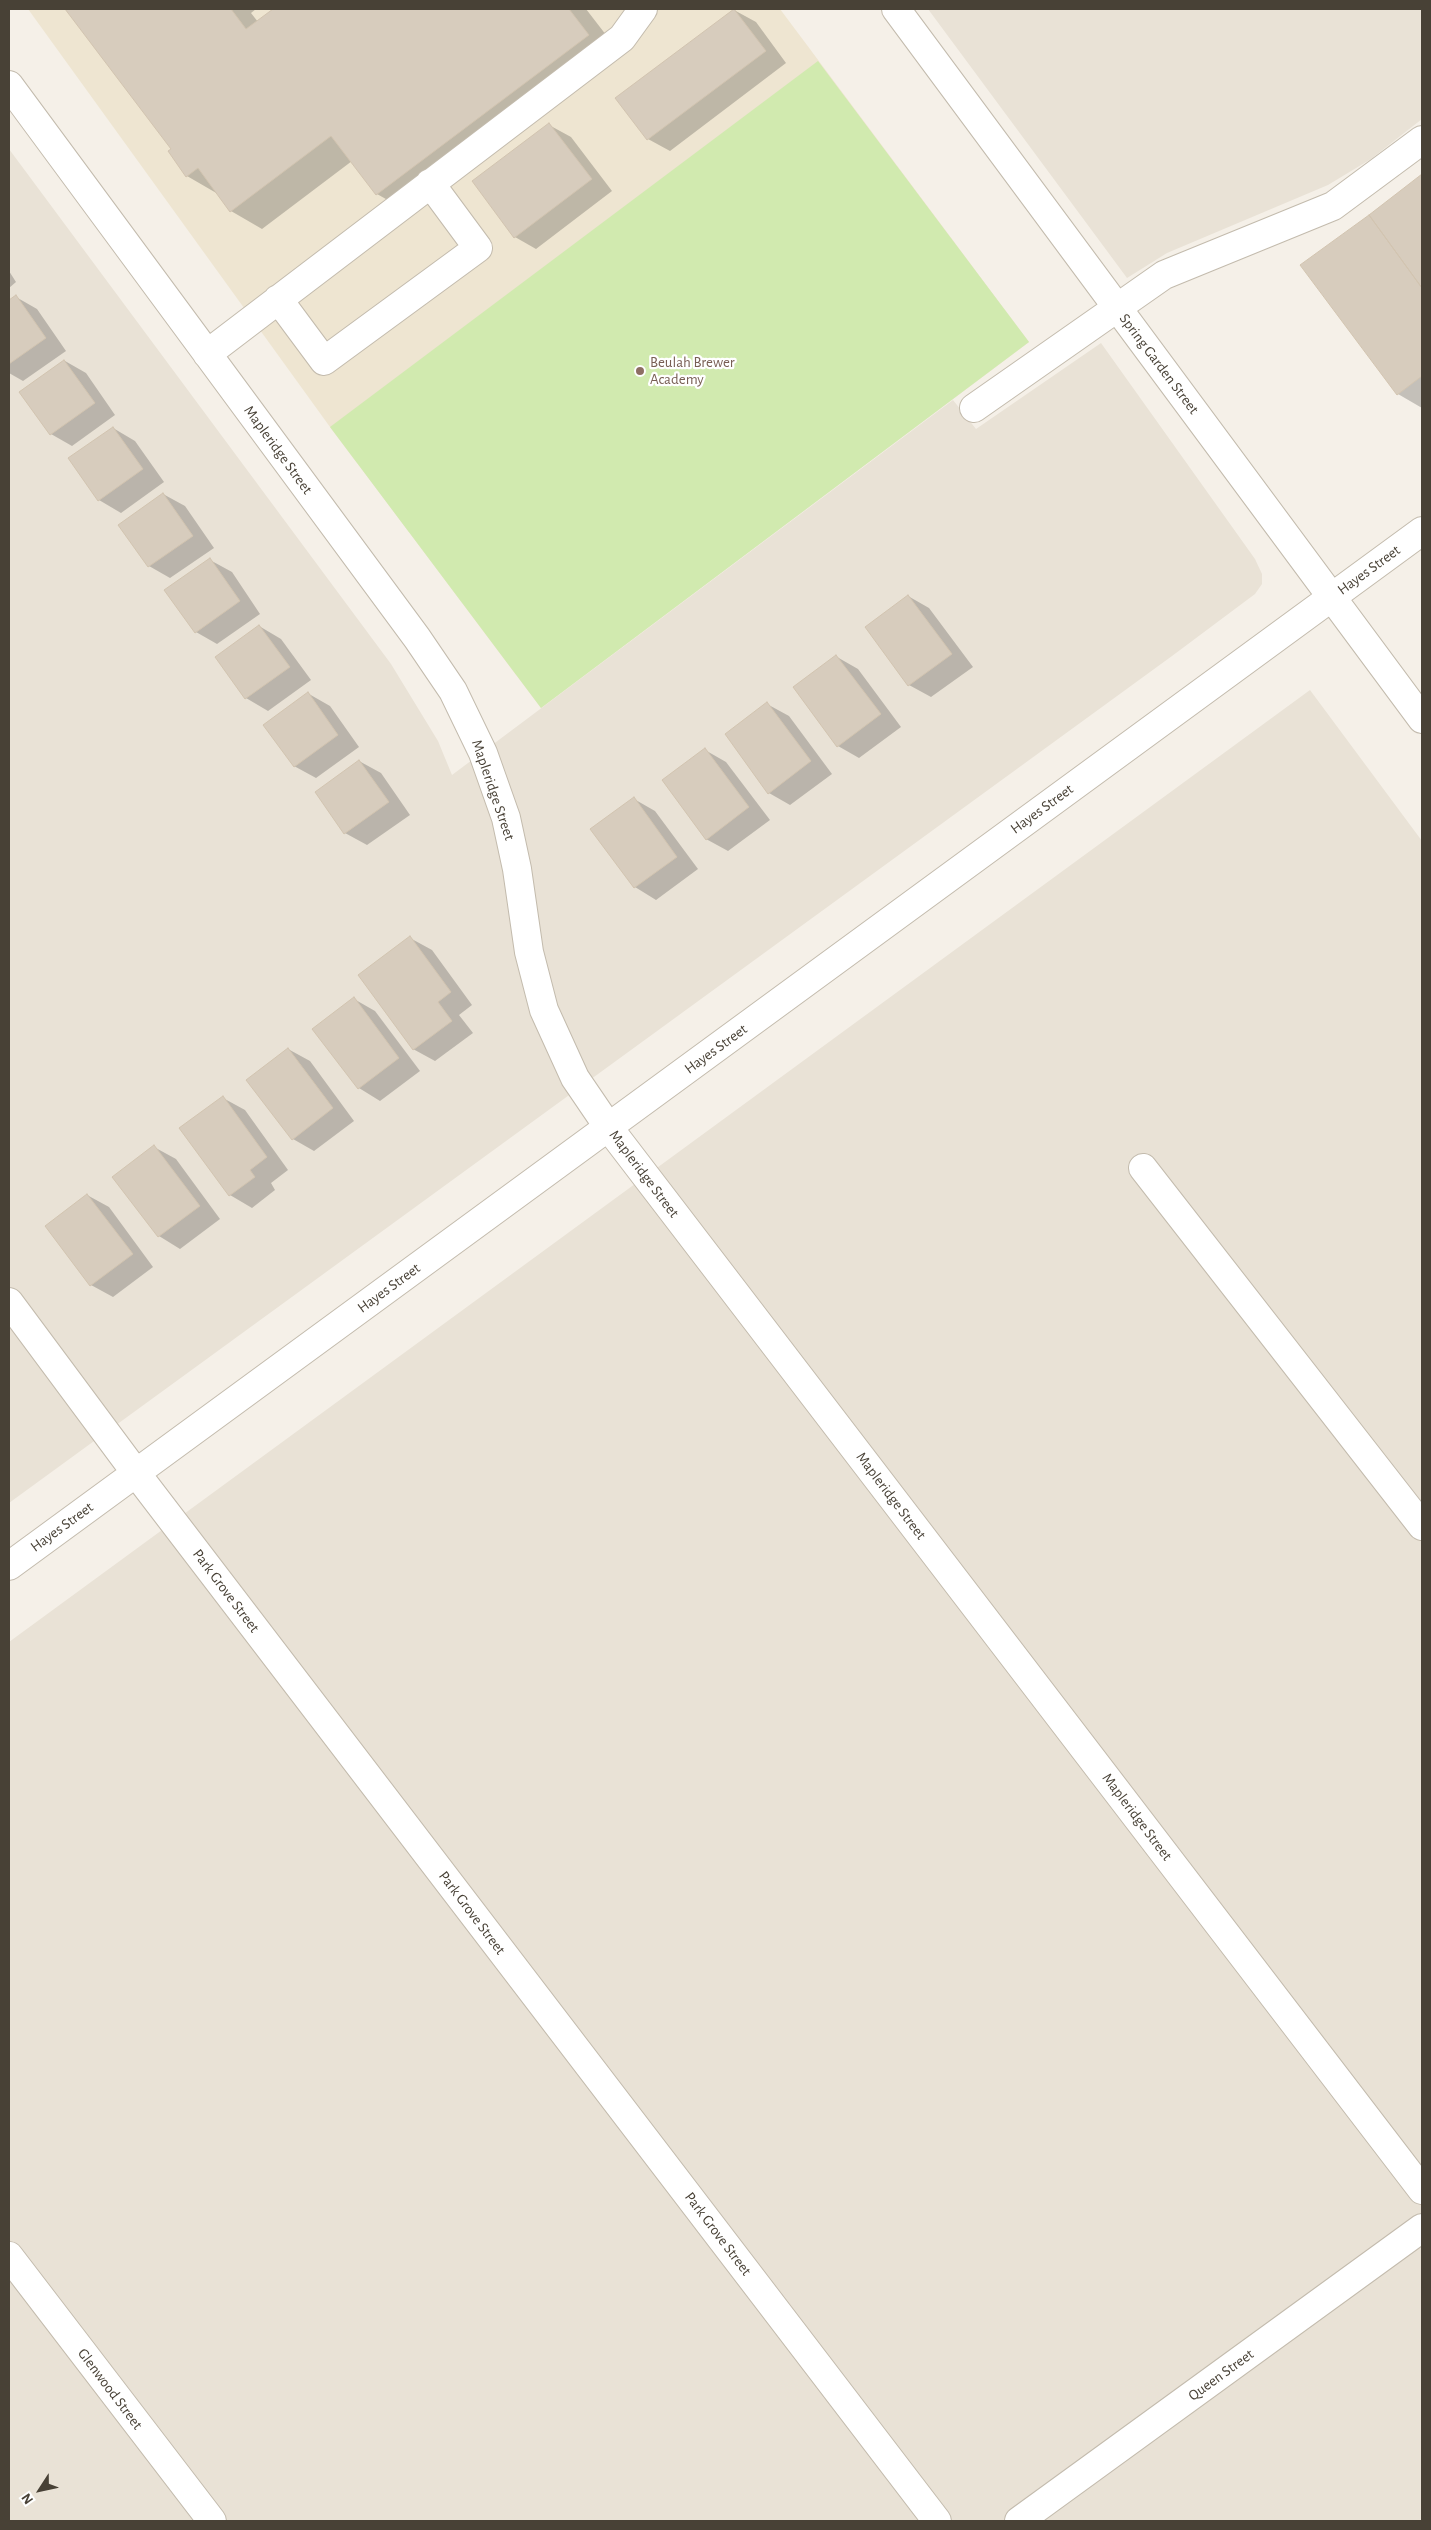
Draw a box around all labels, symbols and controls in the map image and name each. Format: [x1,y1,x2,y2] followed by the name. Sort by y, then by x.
[1115,310,1203,418] street label: Spring Garden Street
[650,353,735,388] place label: Beulah Brewer Academy
[634,365,646,377] marker: Beulah Brewer Academy
[240,402,316,498] street label: Mapleridge Street
[1334,541,1404,599] street label: Hayes Street
[467,737,519,843] street label: Mapleridge Street
[1007,780,1077,838] street label: Hayes Street
[681,1020,751,1078] street label: Hayes Street
[605,1127,683,1221] street label: Mapleridge Street
[354,1259,424,1317] street label: Hayes Street
[852,1449,930,1543] street label: Mapleridge Street
[27,1498,97,1556] street label: Hayes Street
[189,1546,263,1636] street label: Park Grove Street
[1098,1770,1176,1864] street label: Mapleridge Street
[435,1868,509,1958] street label: Park Grove Street
[681,2189,755,2279] street label: Park Grove Street
[74,2345,146,2433] street label: Glenwood Street
[1185,2345,1257,2405] street label: Queen Street
[15,2465,65,2515] north arrow
[19,2491,36,2507] text: N

